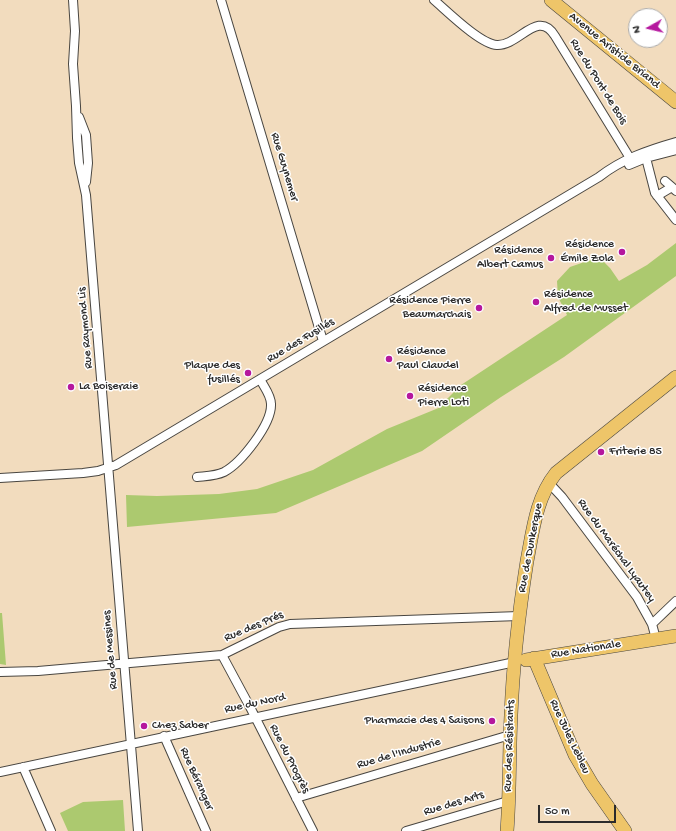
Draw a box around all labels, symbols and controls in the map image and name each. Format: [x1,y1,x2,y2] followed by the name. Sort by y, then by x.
[628,8,668,48] north arrow
[565,10,663,92] street label: Avenue Aristide Briand
[631,25,644,34] text: N
[566,37,630,127] street label: Rue du Pont de Bois
[267,131,301,203] street label: Rue Guynemer
[560,238,614,266] place label: Résidence Émile Zola
[477,244,543,272] place label: Résidence Albert Camus
[617,247,627,257] marker: Résidence Émile Zola
[546,253,556,263] marker: Résidence Albert Camus
[75,287,97,369] street label: Rue Raymond Lis
[544,288,628,316] place label: Résidence Alfred de Musset
[389,294,471,322] place label: Résidence Pierre Beaumarchais
[531,297,541,307] marker: Résidence Alfred de Musset
[474,303,484,313] marker: Résidence Pierre Beaumarchais
[265,315,337,367] street label: Rue des Fusillés
[397,345,459,373] place label: Résidence Paul Claudel
[384,354,394,364] marker: Résidence Paul Claudel
[185,359,240,387] place label: Plaque des fusillés
[243,368,253,378] marker: Plaque des fusillés
[79,380,138,394] place label: La Boiseraie
[66,382,76,392] marker: La Boiseraie
[418,382,469,410] place label: Résidence Pierre Loti
[405,391,415,401] marker: Résidence Pierre Loti
[609,445,662,459] place label: Friterie 85
[596,447,606,457] marker: Friterie 85
[574,497,658,605] street label: Rue du Maréchal Lyautey
[515,502,547,594] street label: Rue de Dunkerque
[222,608,286,646] street label: Rue des Prés
[100,610,122,690] street label: Rue de Messines
[550,637,622,663] street label: Rue Nationale
[223,691,287,717] street label: Rue du Nord
[545,698,593,776] street label: Rue Jules Lebleu
[501,700,519,792] street label: Rue des Résistants
[365,714,484,728] place label: Pharmacie des 4 Saisons
[487,716,497,726] marker: Pharmacie des 4 Saisons
[152,719,208,733] place label: Chez Saber
[139,721,149,731] marker: Chez Saber
[266,722,312,796] street label: Rue du Progrès
[356,735,442,773] street label: Rue de l'Industrie
[176,745,216,813] street label: Rue Béranger
[422,788,486,820] street label: Rue des Arts
[540,797,618,823] scale bar
[545,805,570,819] text: 50 m

